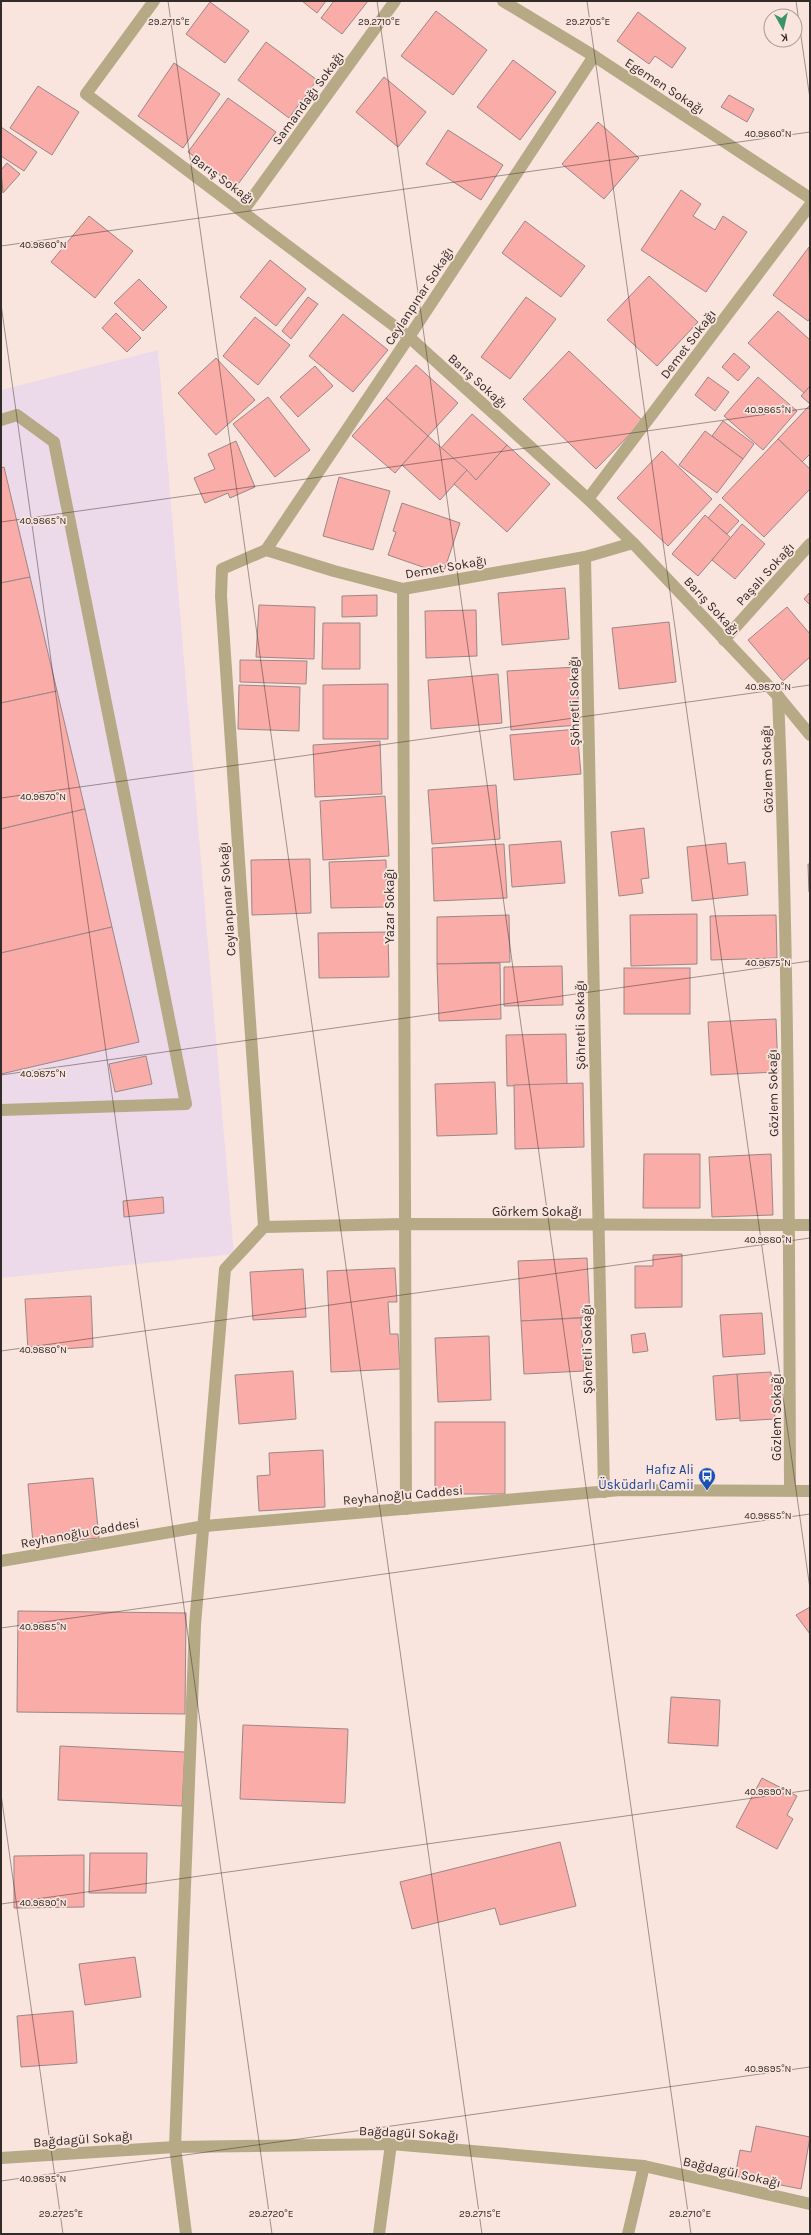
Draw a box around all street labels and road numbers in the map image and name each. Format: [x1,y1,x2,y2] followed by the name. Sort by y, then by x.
[269,48,347,148] street label: Samandağı Sokağı
[622,55,708,117] street label: Egemen Sokağı
[188,151,258,207] street label: Barış Sokağı
[382,244,456,348] street label: Ceylanpınar Sokağı
[657,306,719,382] street label: Demet Sokağı
[445,351,511,411] street label: Barış Sokağı
[733,539,797,609] street label: Paşalı Sokağı
[404,552,488,582] street label: Demet Sokağı
[681,574,743,638] street label: Barış Sokağı
[566,656,582,746] street label: Şöhretli Sokağı
[758,725,776,813] street label: Gözlem Sokağı
[216,841,238,957] street label: Ceylanpınar Sokağı
[382,868,397,944] street label: Yazar Sokağı
[572,980,588,1070] street label: Şöhretli Sokağı
[765,1049,781,1137] street label: Gözlem Sokağı
[492,1204,582,1219] street label: Görkem Sokağı
[579,1304,595,1394] street label: Şöhretli Sokağı
[769,1373,784,1461] street label: Gözlem Sokağı
[342,1482,464,1508] street label: Reyhanoğlu Caddesi
[19,1515,141,1551] street label: Reyhanoğlu Caddesi
[359,2123,459,2143] street label: Bağdagül Sokağı
[33,2128,133,2150] street label: Bağdagül Sokağı
[682,2153,782,2191] street label: Bağdagül Sokağı

